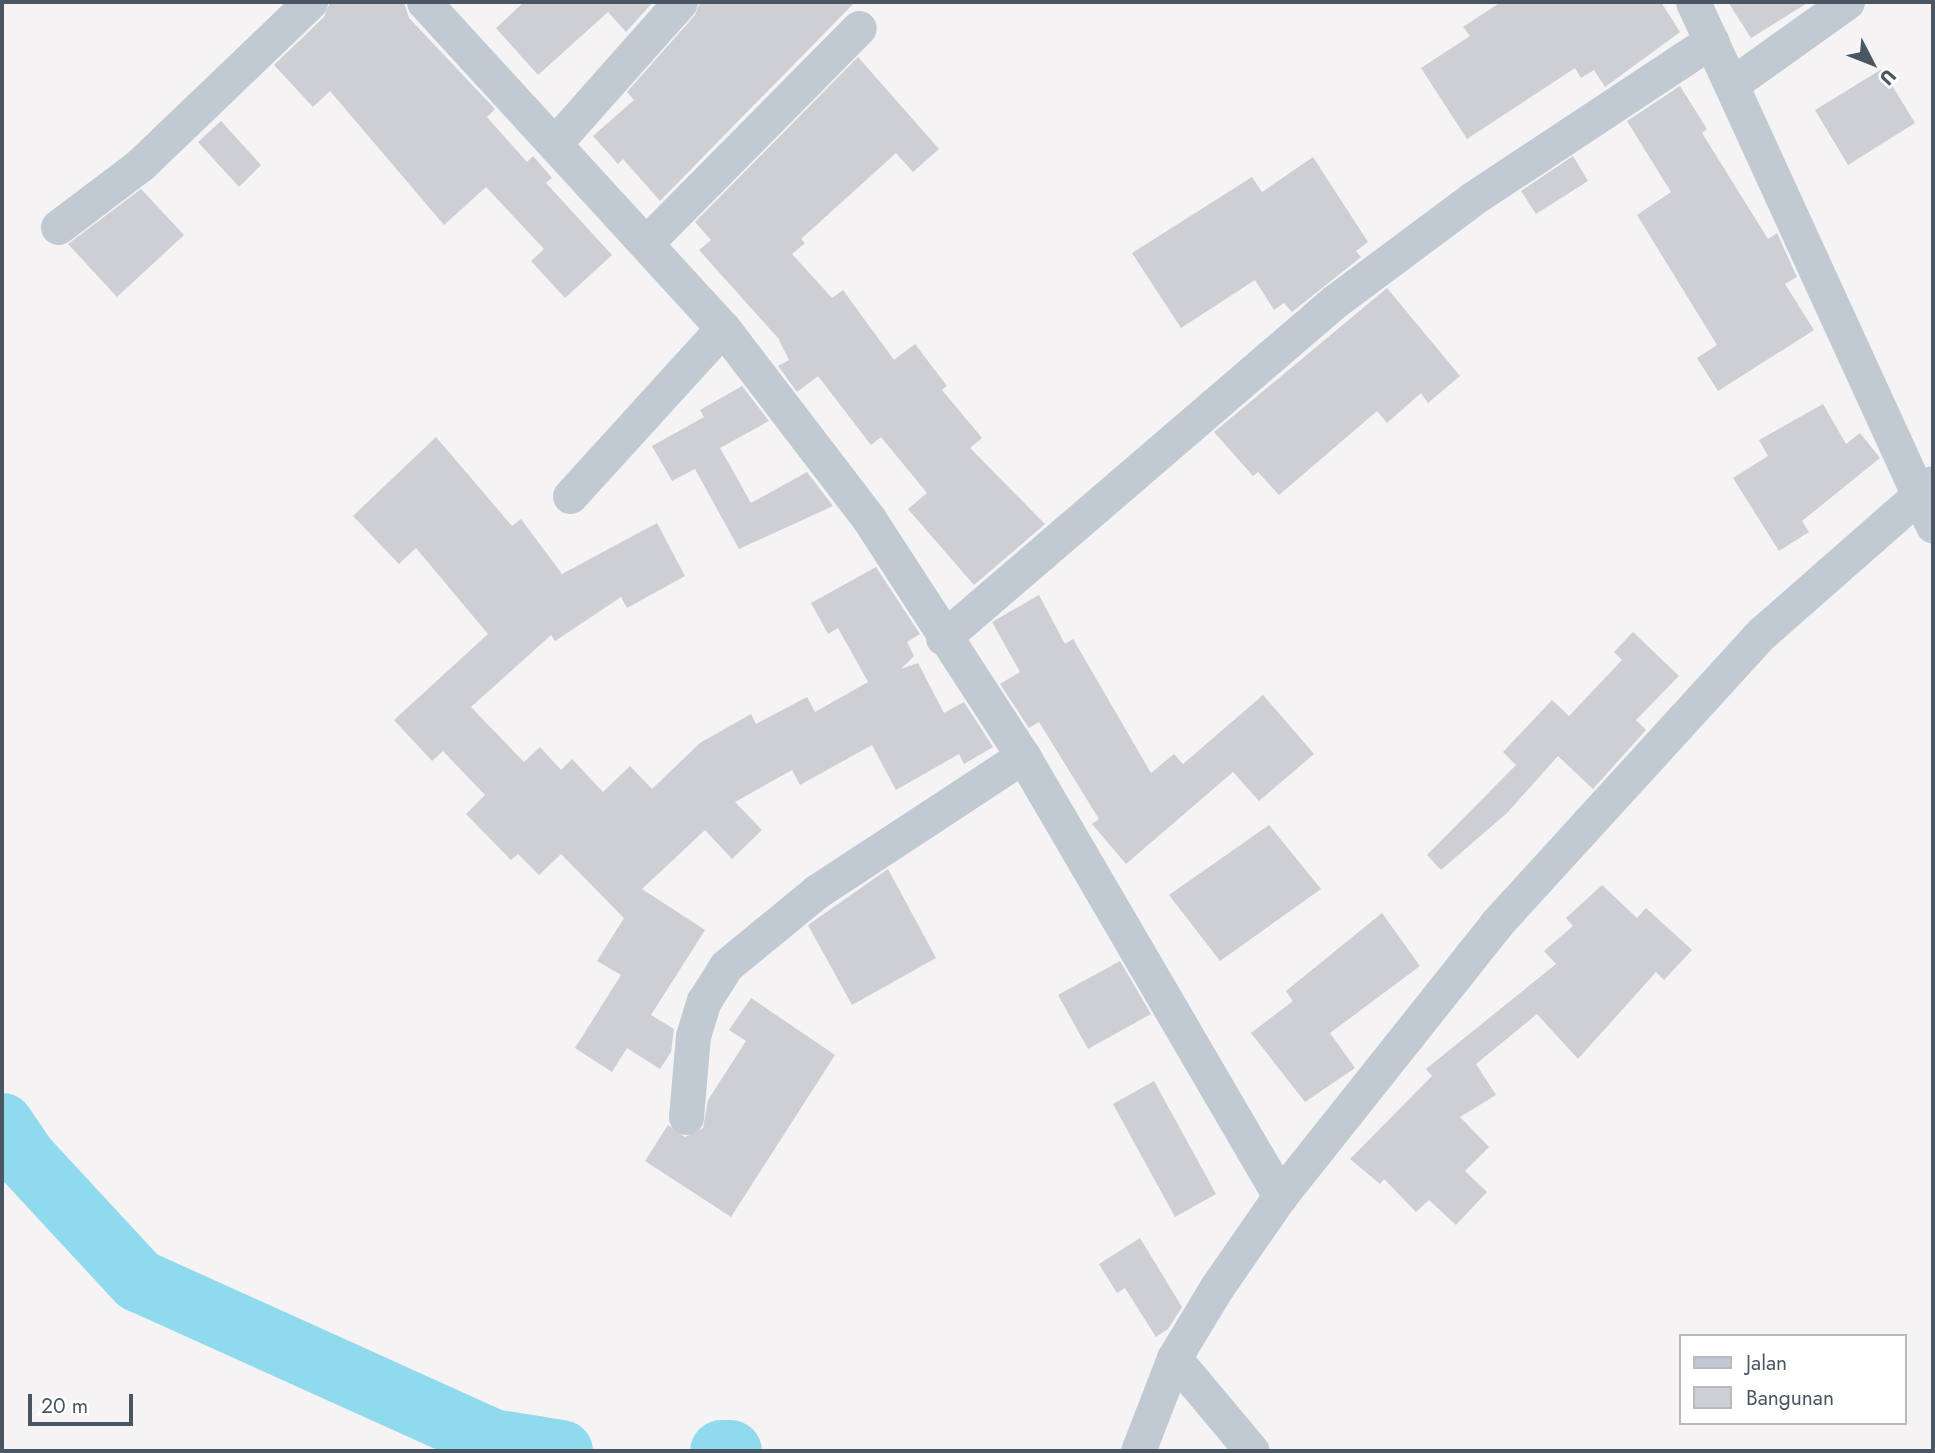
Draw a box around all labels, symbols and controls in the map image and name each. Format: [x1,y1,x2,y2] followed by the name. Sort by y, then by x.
[1837,28,1907,98] north arrow
[1873,63,1902,91] text: U
[1680,1334,1907,1425] legend
[1746,1348,1787,1378] text: Jalan
[32,1380,136,1424] scale bar
[1746,1383,1834,1413] text: Bangunan
[41,1391,88,1421] text: 20 m

